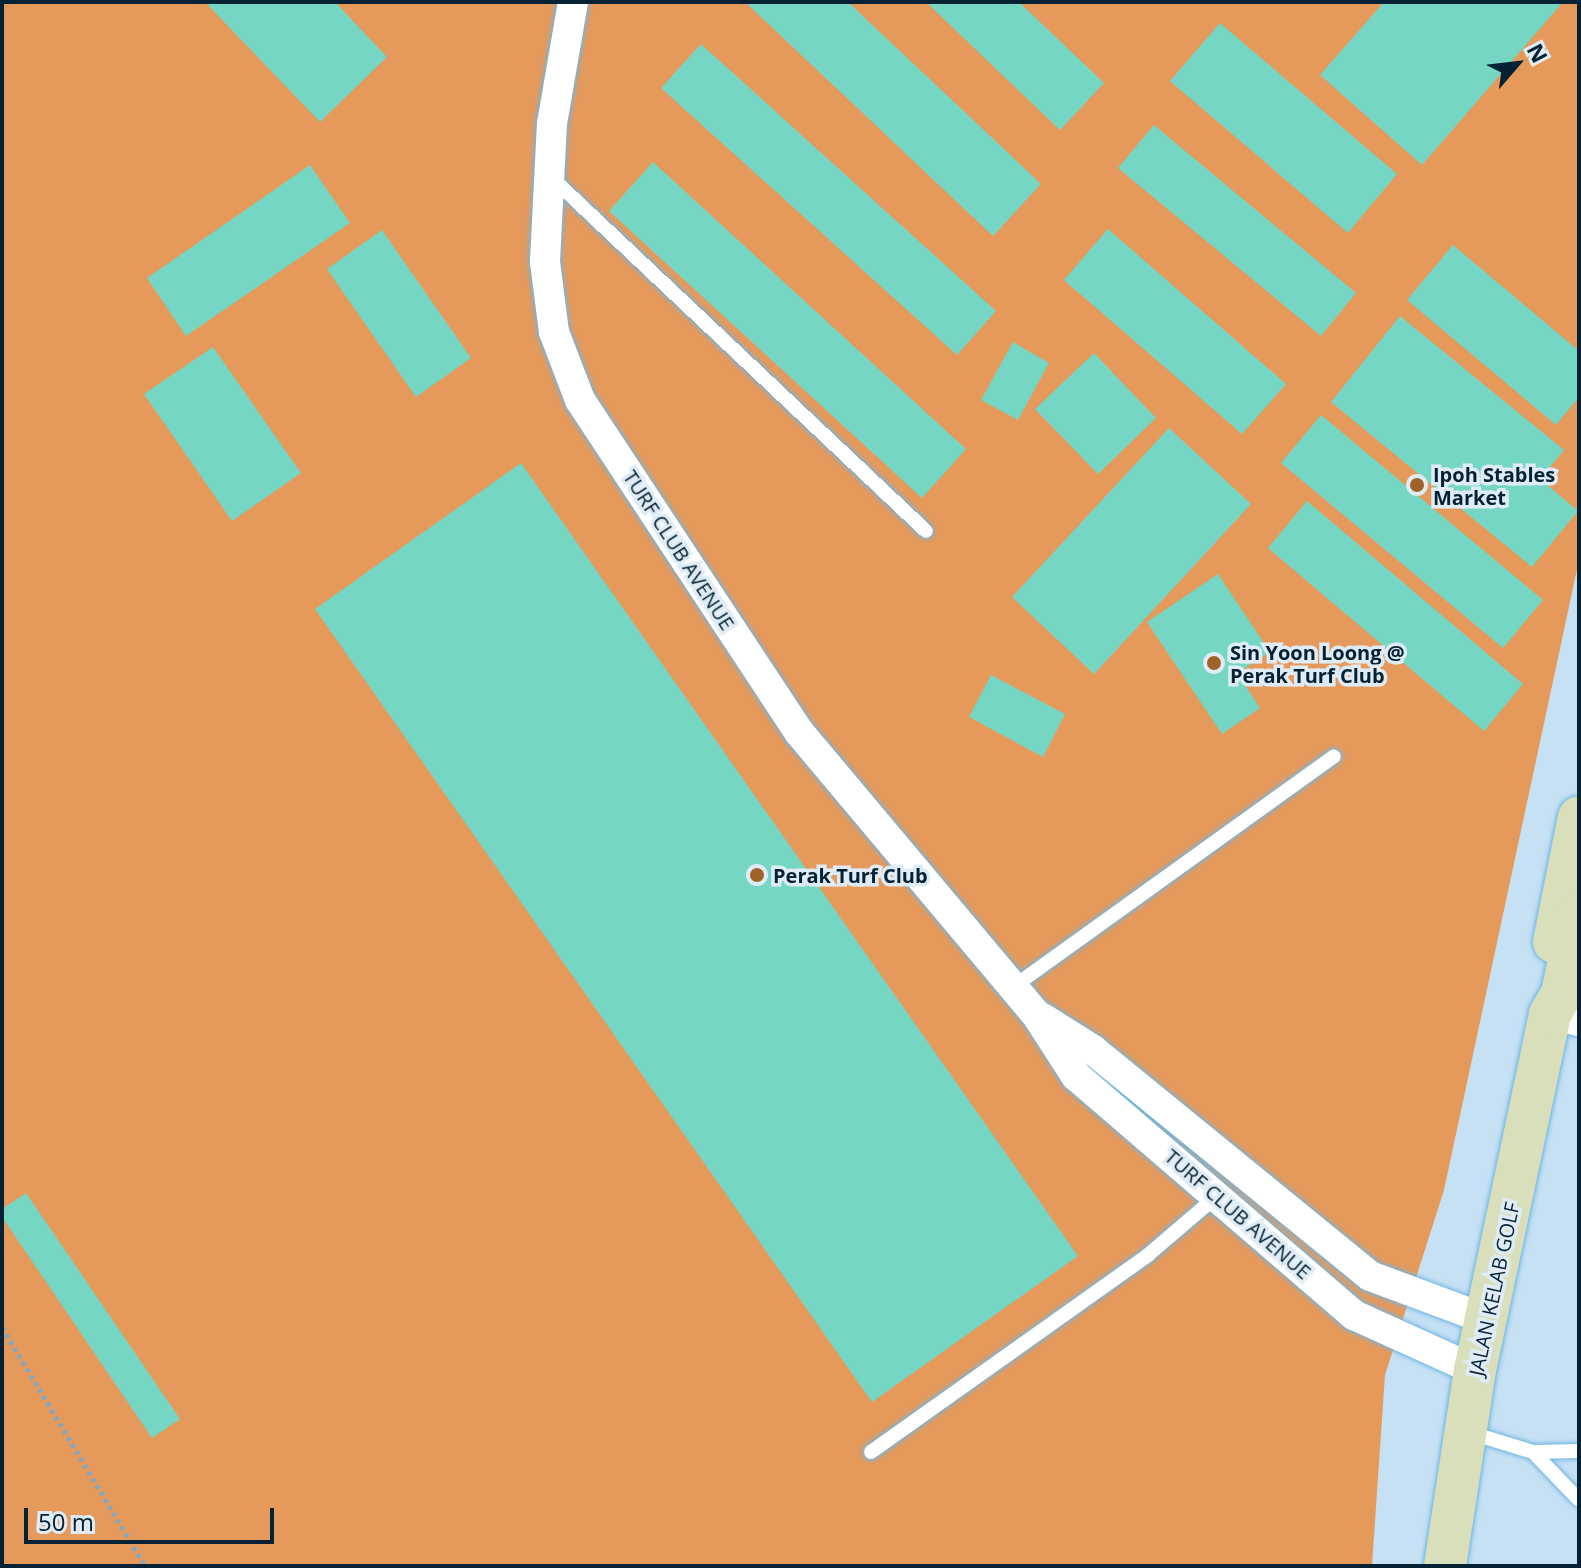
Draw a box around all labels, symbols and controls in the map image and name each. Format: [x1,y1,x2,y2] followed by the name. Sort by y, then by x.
[1477,24,1557,104] north arrow
[1521,38,1556,68] text: N
[1433,462,1555,509] place label: Ipoh Stables Market
[618,466,740,634] street label: TURF CLUB AVENUE
[1408,476,1426,494] marker: Ipoh Stables Market
[1230,640,1405,687] place label: Sin Yoon Loong @ Perak Turf Club
[1205,654,1223,672] marker: Sin Yoon Loong @ Perak Turf Club
[773,863,928,887] place label: Perak Turf Club
[748,866,766,884] marker: Perak Turf Club
[1160,1144,1316,1284] street label: TURF CLUB AVENUE
[1464,1200,1524,1378] street label: JALAN KELAB GOLF
[28,1492,278,1542] scale bar
[38,1505,94,1538] text: 50 m

